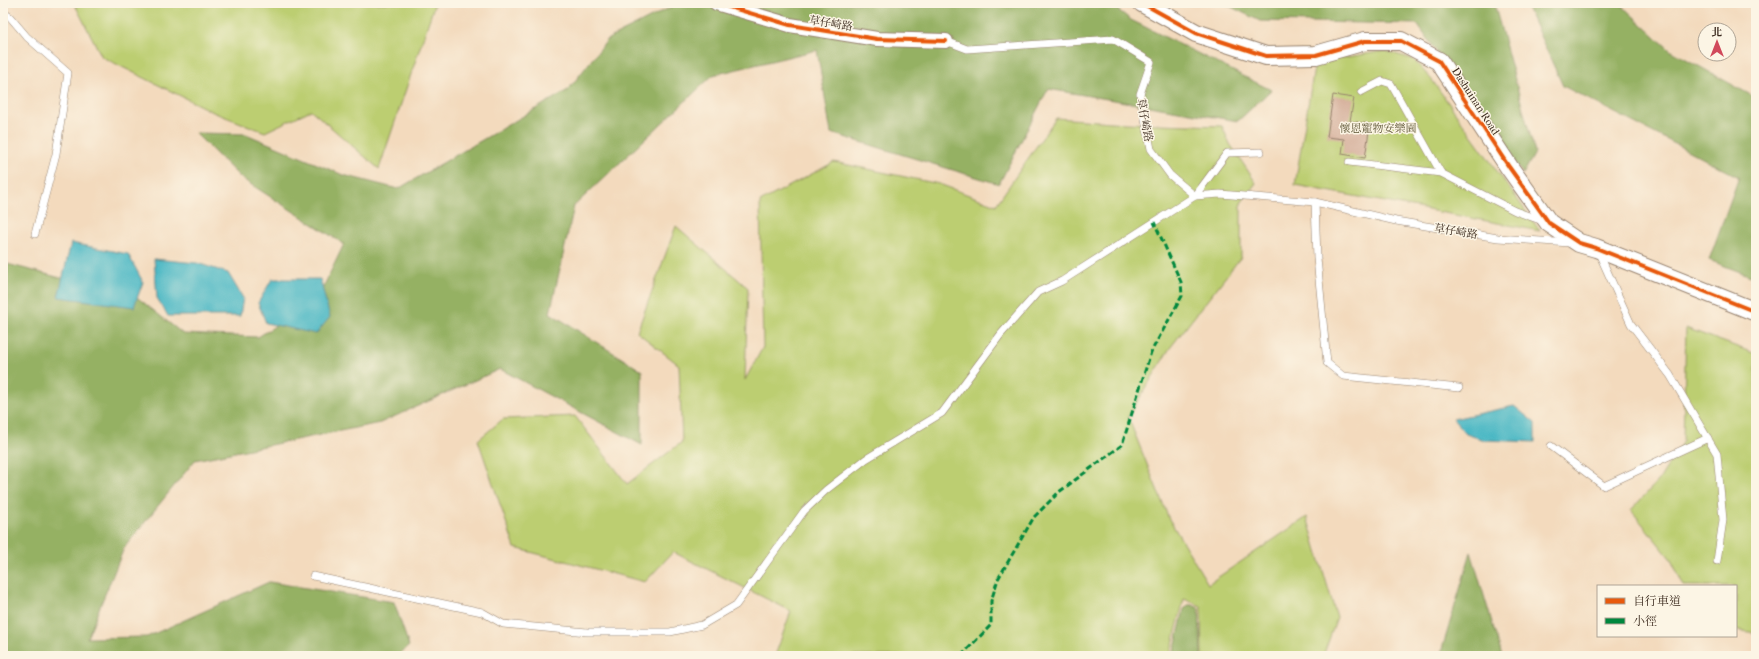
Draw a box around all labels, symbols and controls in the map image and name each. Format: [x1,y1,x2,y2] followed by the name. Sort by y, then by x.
[808,14,854,33] street label: 草仔崎路
[1697,22,1737,62] north arrow
[1712,26,1723,39] text: 北
[1449,65,1503,138] street label: Dashuinan Road
[1134,97,1155,143] street label: 草仔崎路
[1340,122,1417,135] park label: 懷恩寵物安樂園
[1433,222,1479,241] street label: 草仔崎路
[1597,585,1737,637] legend
[1633,594,1681,608] text: 自行車道
[1633,614,1657,628] text: 小徑

